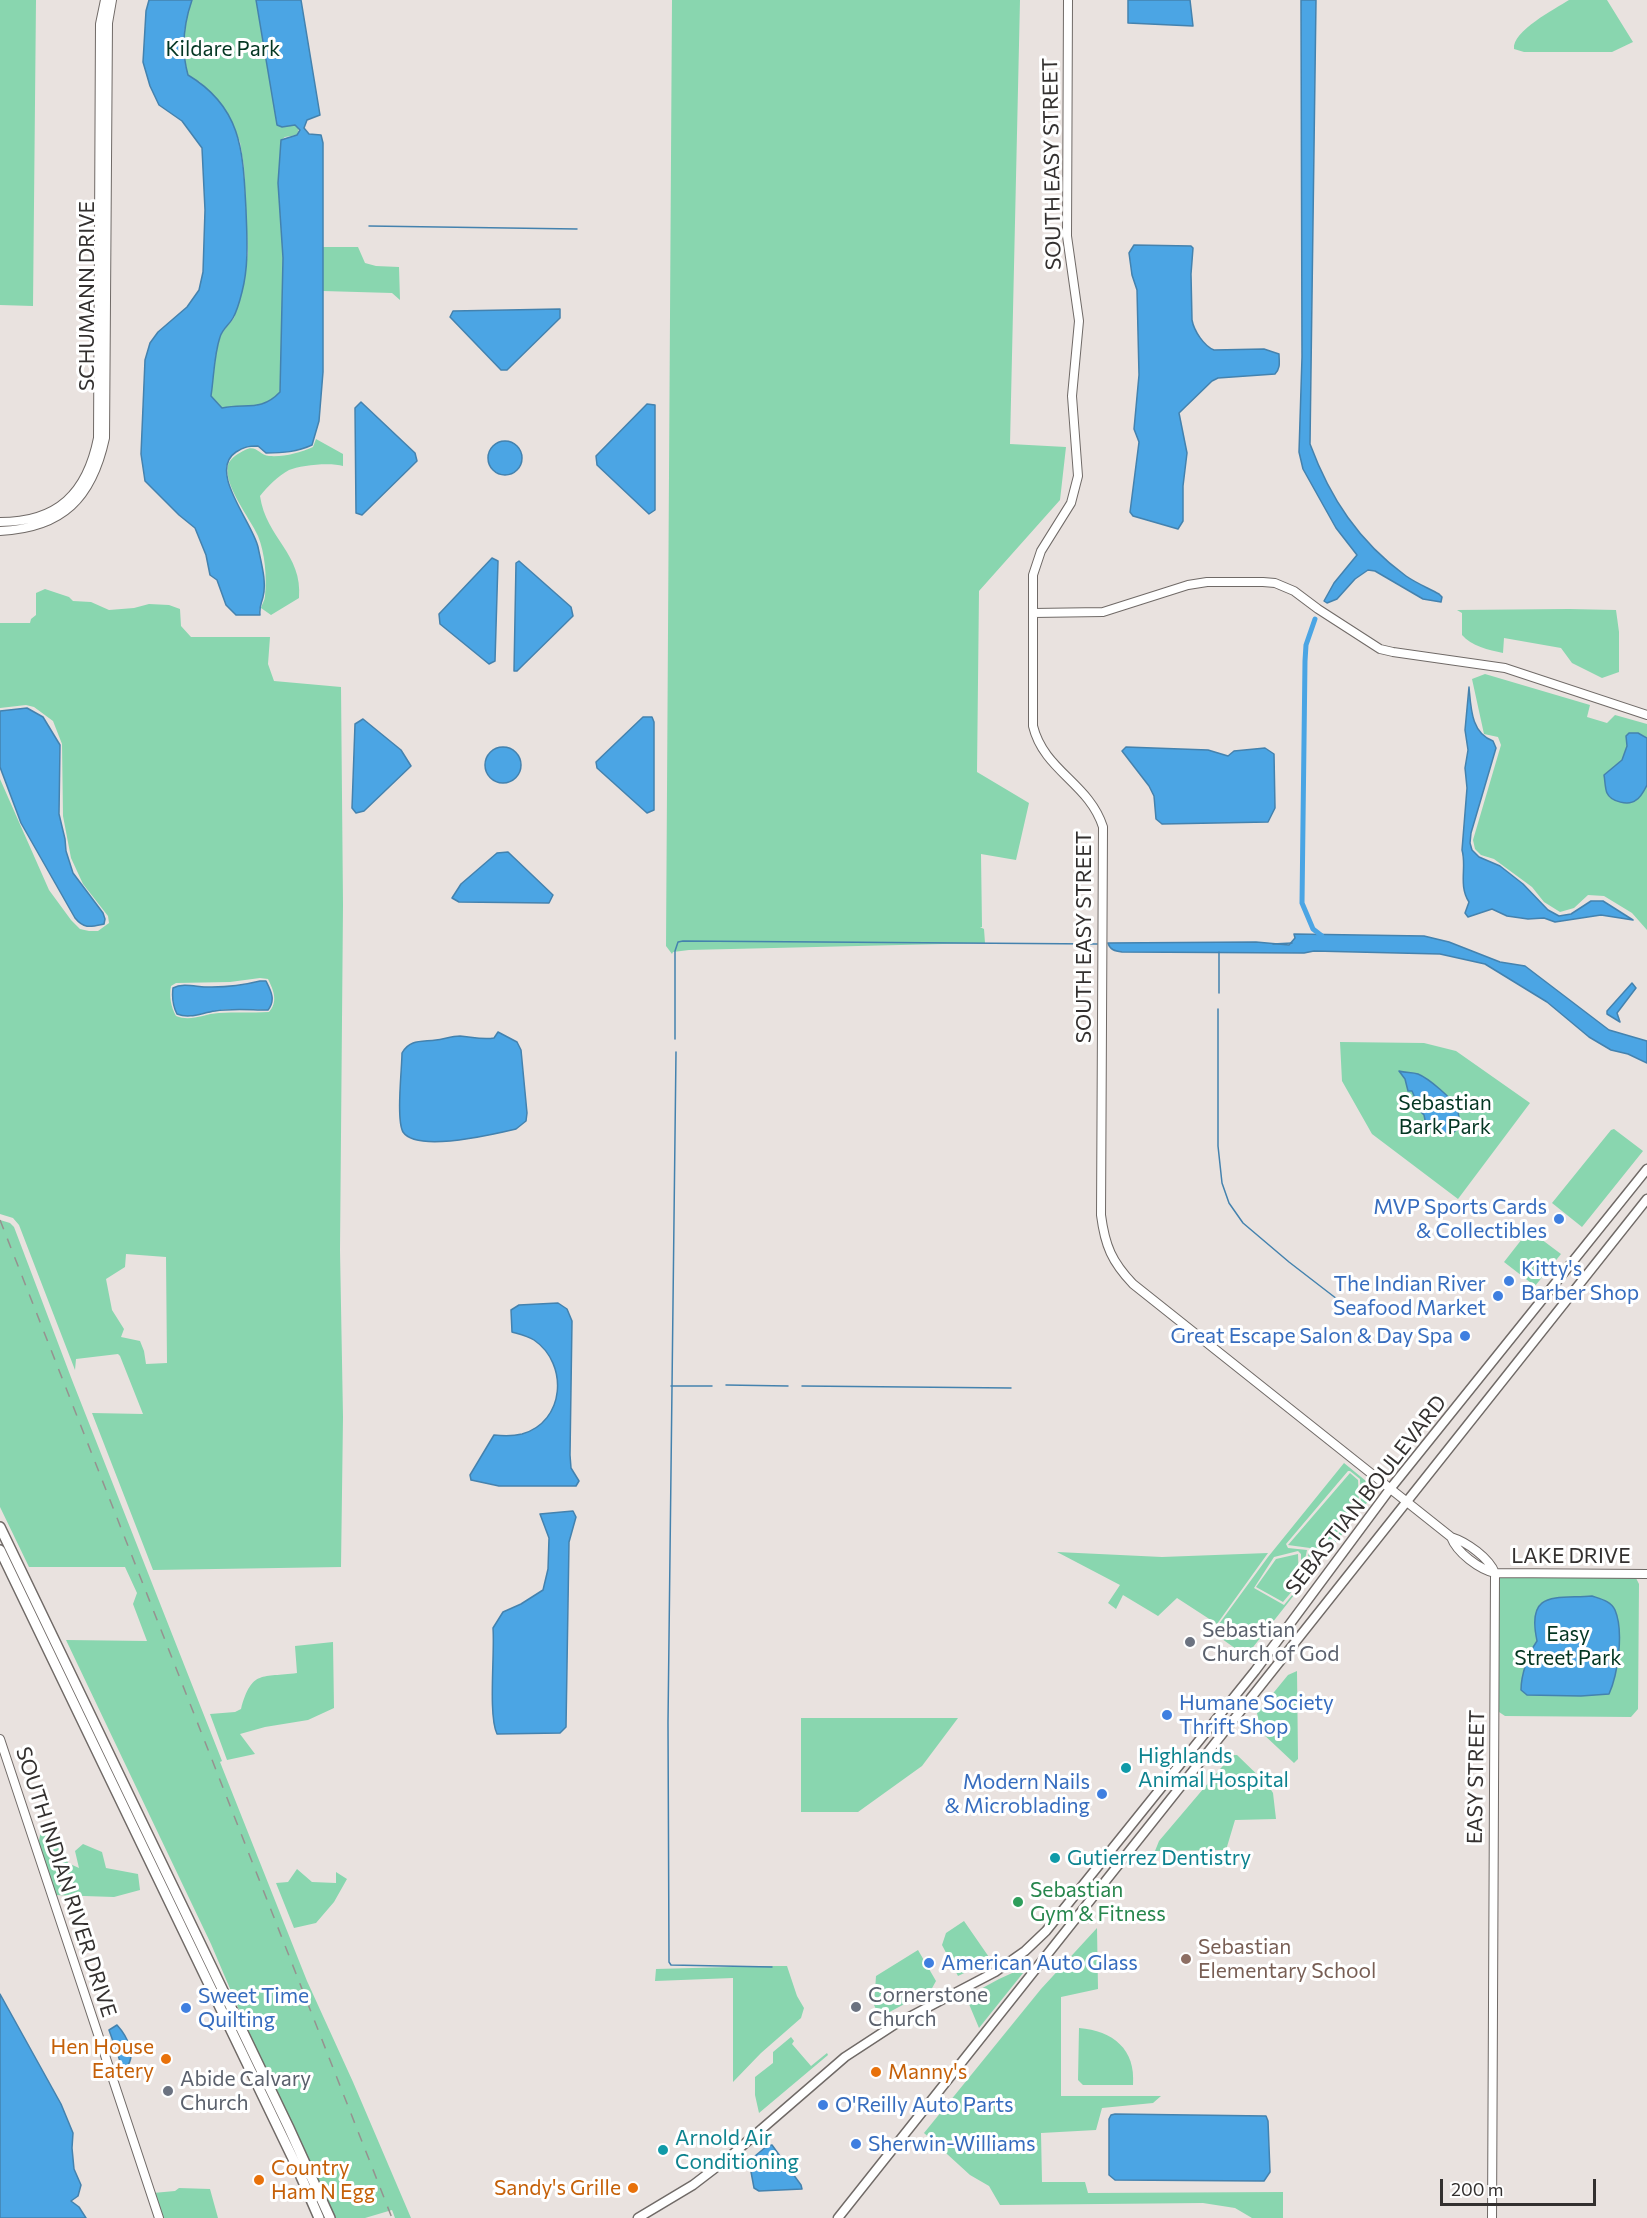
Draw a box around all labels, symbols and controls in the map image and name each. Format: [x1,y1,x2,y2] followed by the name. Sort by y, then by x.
[166,36,280,62] park label: Kildare Park
[1038,58,1066,270] street label: SOUTH EASY STREET
[74,201,100,391] street label: SCHUMANN DRIVE
[1071,831,1097,1043] street label: SOUTH EASY STREET
[1398,1090,1492,1140] park label: Sebastian Bark Park
[1373,1194,1547,1244] place label: MVP Sports Cards & Collectibles
[1552,1212,1566,1226] marker: MVP Sports Cards & Collectibles
[1521,1256,1639,1306] place label: Kitty's Barber Shop
[1333,1271,1486,1321] place label: The Indian River Seafood Market
[1502,1274,1516,1288] marker: Kitty's Barber Shop
[1491,1289,1505,1303] marker: The Indian River Seafood Market
[1171,1323,1453,1349] place label: Great Escape Salon & Day Spa
[1458,1329,1472,1343] marker: Great Escape Salon & Day Spa
[1280,1390,1452,1600] street label: SEBASTIAN BOULEVARD
[1511,1543,1631,1569] street label: LAKE DRIVE
[1202,1617,1339,1667] place label: Sebastian Church of God
[1514,1621,1622,1671] park label: Easy Street Park
[1183,1635,1197,1649] marker: Sebastian Church of God
[1179,1690,1334,1740] place label: Humane Society Thrift Shop
[1160,1708,1174,1722] marker: Humane Society Thrift Shop
[1462,1710,1490,1844] street label: EASY STREET
[1138,1743,1289,1793] place label: Highlands Animal Hospital
[10,1744,122,2020] street label: SOUTH INDIAN RIVER DRIVE
[1119,1761,1133,1775] marker: Highlands Animal Hospital
[944,1769,1090,1819] place label: Modern Nails & Microblading
[1095,1787,1109,1801] marker: Modern Nails & Microblading
[1067,1845,1251,1871] place label: Gutierrez Dentistry
[1048,1851,1062,1865] marker: Gutierrez Dentistry
[1030,1877,1166,1927] place label: Sebastian Gym & Fitness
[1011,1895,1025,1909] marker: Sebastian Gym & Fitness
[1198,1934,1376,1984] place label: Sebastian Elementary School
[941,1950,1138,1976] place label: American Auto Glass
[1179,1952,1193,1966] marker: Sebastian Elementary School
[922,1956,936,1970] marker: American Auto Glass
[868,1982,988,2032] place label: Cornerstone Church
[198,1983,309,2033] place label: Sweet Time Quilting
[849,2000,863,2014] marker: Cornerstone Church
[179,2001,193,2015] marker: Sweet Time Quilting
[50,2034,154,2084] place label: Hen House Eatery
[159,2052,173,2066] marker: Hen House Eatery
[888,2059,967,2085] place label: Manny's
[869,2065,883,2079] marker: Manny's
[180,2066,311,2116] place label: Abide Calvary Church
[161,2084,175,2098] marker: Abide Calvary Church
[835,2092,1014,2118] place label: O'Reilly Auto Parts
[816,2098,830,2112] marker: O'Reilly Auto Parts
[675,2125,799,2175] place label: Arnold Air Conditioning
[868,2131,1036,2157] place label: Sherwin-Williams
[849,2137,863,2151] marker: Sherwin-Williams
[656,2143,670,2157] marker: Arnold Air Conditioning
[271,2155,375,2205] place label: Country Ham N Egg
[1443,2167,1599,2205] scale bar
[252,2173,266,2187] marker: Country Ham N Egg
[494,2175,621,2201] place label: Sandy's Grille
[1451,2178,1504,2200] text: 200 m
[626,2181,640,2195] marker: Sandy's Grille

